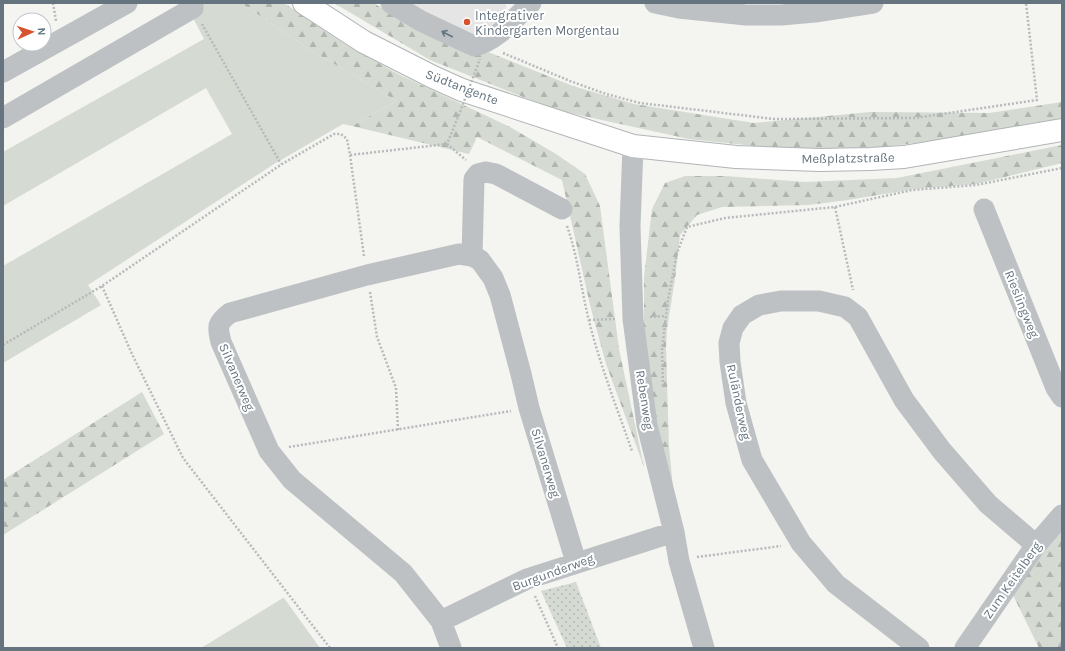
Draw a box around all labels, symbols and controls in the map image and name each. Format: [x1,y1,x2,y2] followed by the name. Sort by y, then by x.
[475,8,620,38] place label: Integrativer Kindergarten Morgentau
[12,12,52,52] north arrow
[462,17,472,27] marker: Integrativer Kindergarten Morgentau
[35,27,48,36] text: N
[441,30,453,37] one-way arrow
[423,66,501,108] street label: Südtangente
[801,150,895,166] street label: Meßplatzstraße
[1002,268,1043,341] street label: Rieslingweg
[216,341,258,414] street label: Silvanerweg
[724,363,754,442] street label: Ruländerweg
[633,369,657,432] street label: Rebenweg
[528,427,564,500] street label: Silvanerweg
[980,538,1045,621] street label: Zum Keitelberg
[510,550,597,594] street label: Burgunderweg

